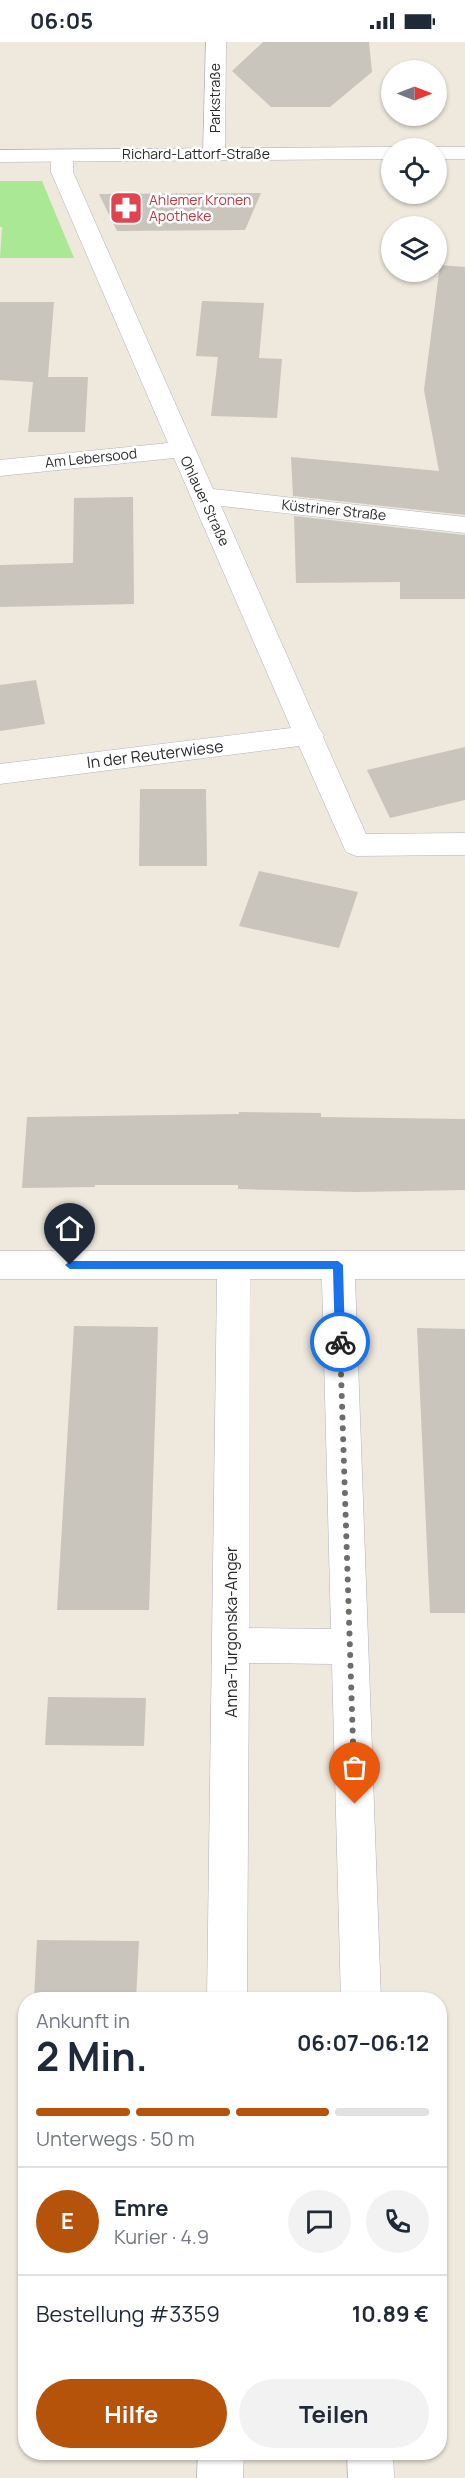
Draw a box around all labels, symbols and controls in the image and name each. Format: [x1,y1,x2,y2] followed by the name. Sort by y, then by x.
[30,6,93,36] text: 06:05
[381,60,447,126] north arrow
[381,60,447,282] map controls
[205,63,224,133] street label: Parkstraße
[381,138,447,204] button: locate
[122,144,270,163] street label: Richard-Lattorf-Straße
[108,190,144,226] pharmacy icon: Ahlemer Kronen Apotheke
[149,190,251,225] place label: Ahlemer Kronen Apotheke
[381,216,447,282] button: layers
[44,443,138,472] street label: Am Lebersood
[176,453,235,549] street label: Ohlauer Straße
[281,495,387,524] street label: Küstriner Straße
[85,735,225,773] street label: In der Reuterwiese
[44,1203,95,1265] pin
[53,1212,86,1245] icon: home
[310,1312,370,1372] courier
[324,1326,357,1359] icon: bike
[220,1546,242,1718] street label: Anna-Turgonska-Anger
[329,1742,380,1804] pin
[338,1751,371,1784] icon: bag
[36,2007,130,2034] text: Ankunft in
[297,2028,429,2058] text: 06:07–06:12
[36,2029,148,2083] text: 2 Min.
[36,2125,195,2152] text: Unterwegs · 50 m
[288,2190,351,2253] button: chat
[366,2190,429,2253] button: phone
[114,2193,168,2223] text: Emre
[61,2206,74,2236] text: E
[114,2223,209,2250] text: Kurier · 4.9
[36,2299,220,2329] text: Bestellung #3359
[352,2299,429,2329] text: 10.89 €
[36,2379,227,2448] button: Hilfe
[239,2379,429,2448] button: Teilen

